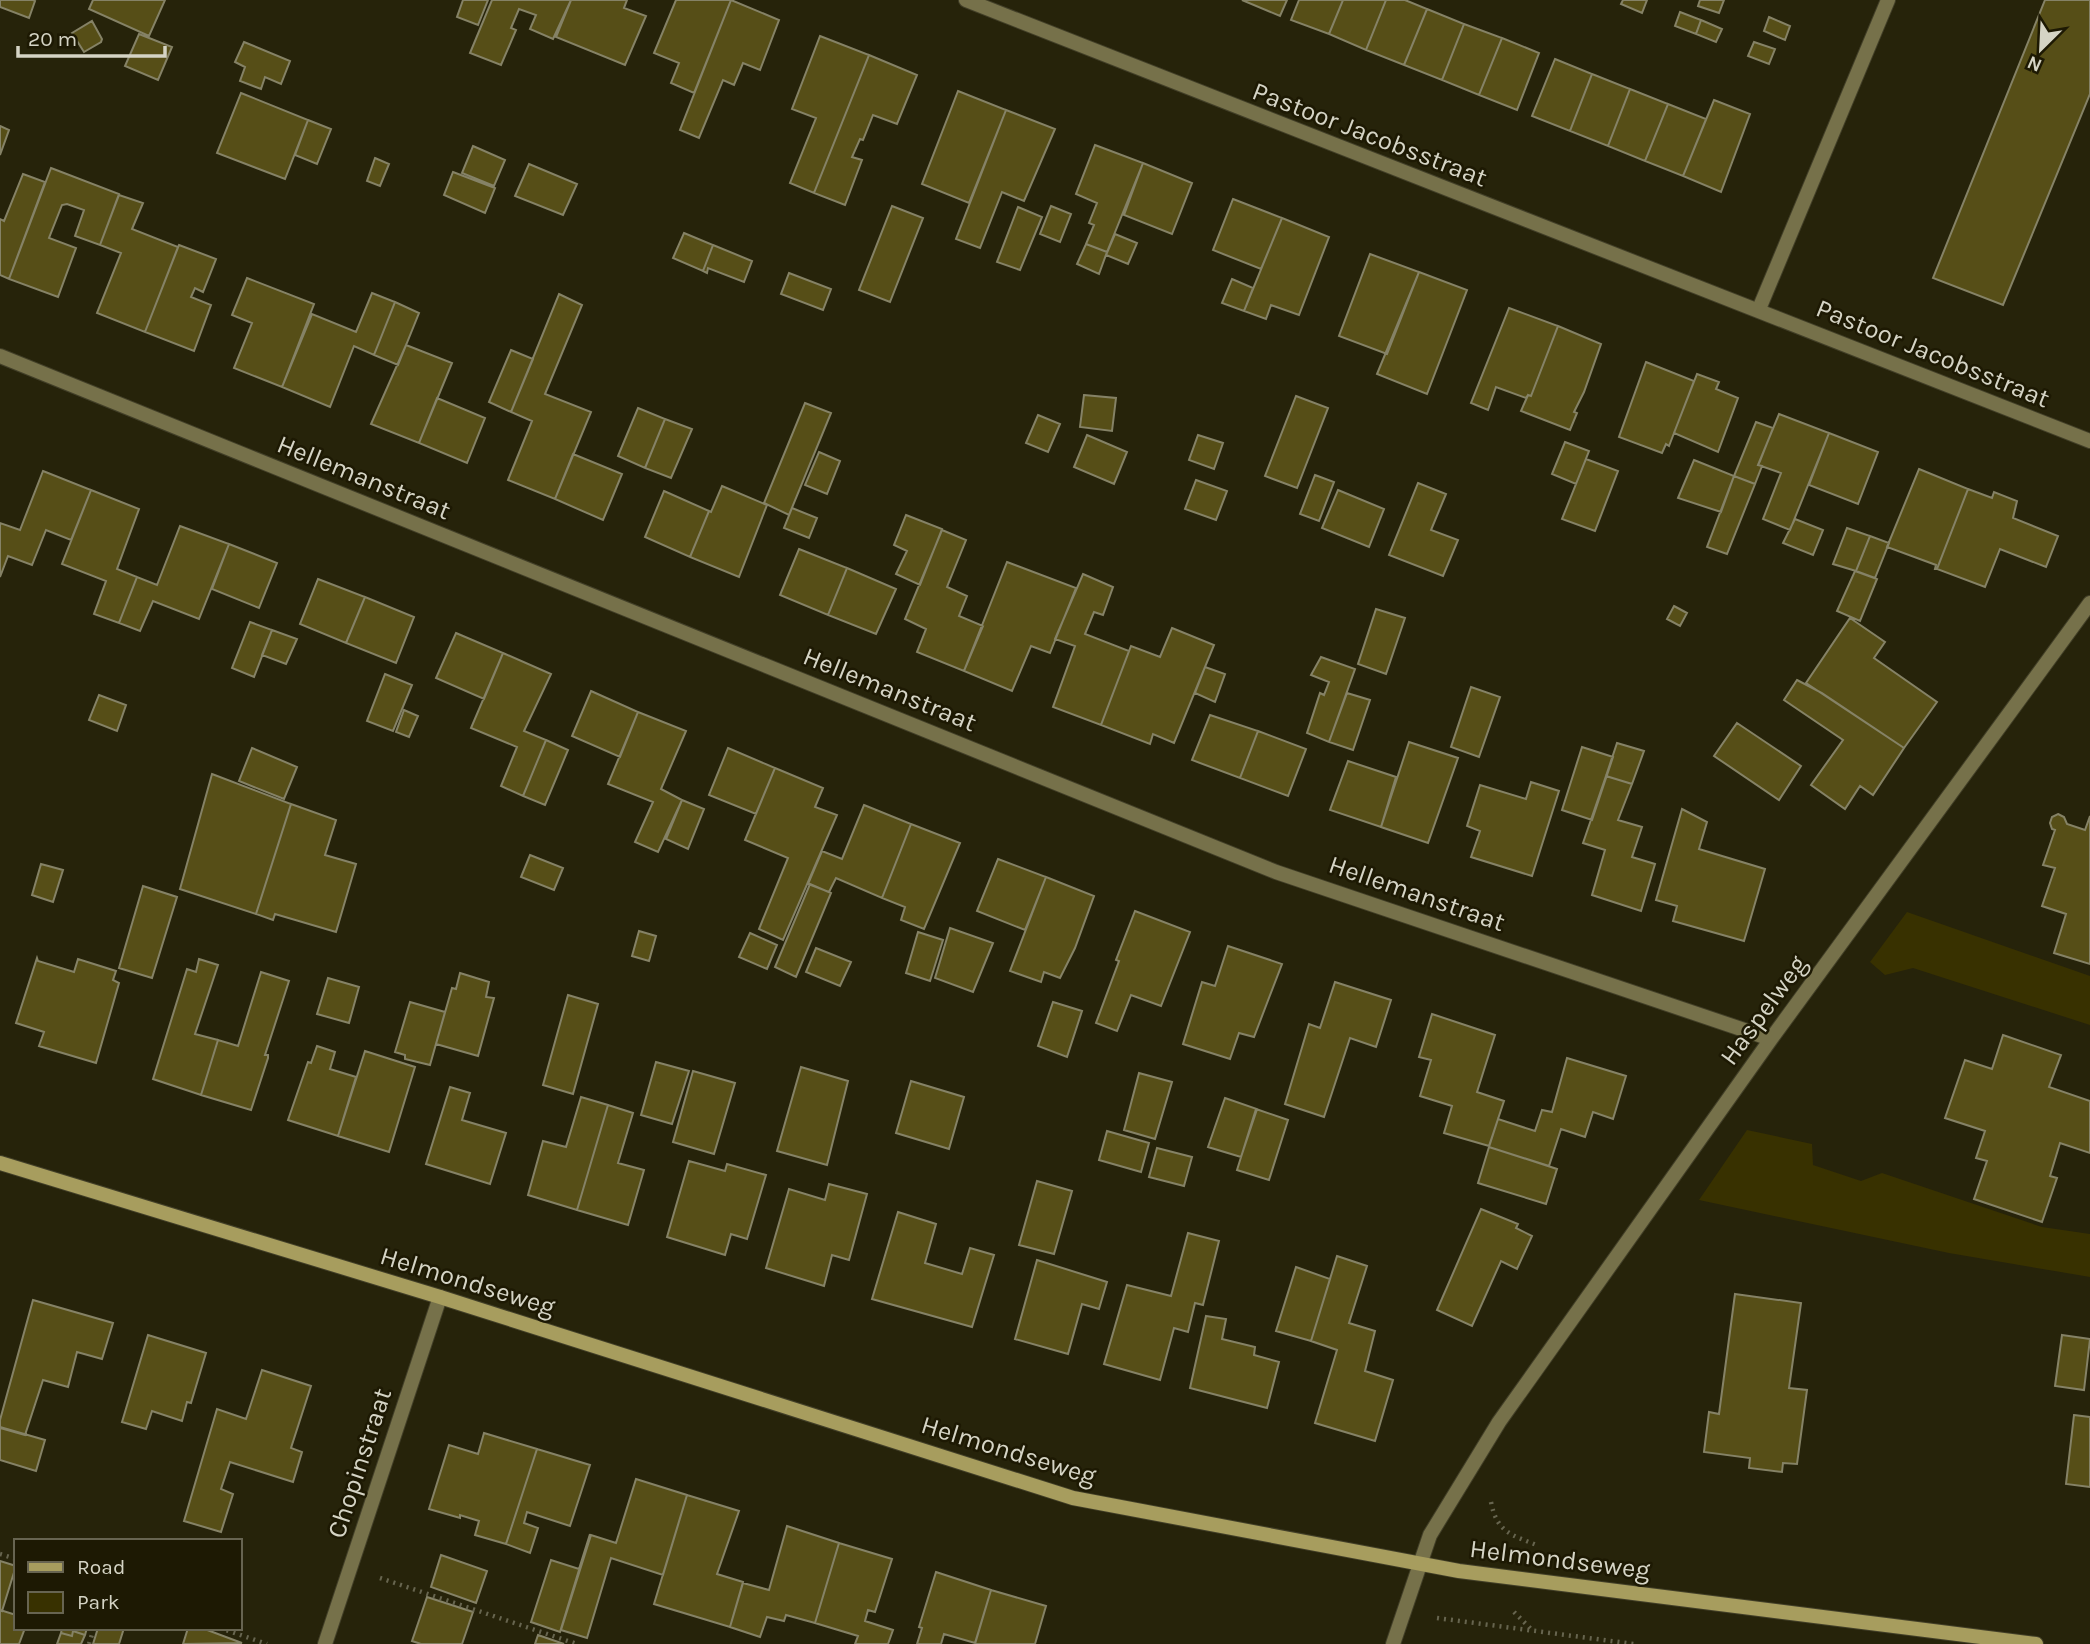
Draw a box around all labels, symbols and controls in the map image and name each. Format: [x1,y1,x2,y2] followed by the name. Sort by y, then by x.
[18,14,164,58] scale bar
[2006,14,2076,84] north arrow
[28,27,77,51] text: 20 m
[2024,51,2045,76] text: N
[1248,75,1492,194] street label: Pastoor Jacobsstraat
[1812,292,2054,415] street label: Pastoor Jacobsstraat
[273,429,455,526] street label: Hellemanstraat
[799,641,981,738] street label: Hellemanstraat
[1325,849,1509,938] street label: Hellemanstraat
[1713,949,1814,1071] street label: Haspelweg
[377,1240,559,1323] street label: Helmondseweg
[321,1384,398,1542] street label: Chopinstraat
[918,1409,1100,1492] street label: Helmondseweg
[1468,1533,1652,1586] street label: Helmondseweg
[14,1539,242,1630] legend
[77,1555,125,1579] text: Road
[77,1590,120,1614] text: Park

